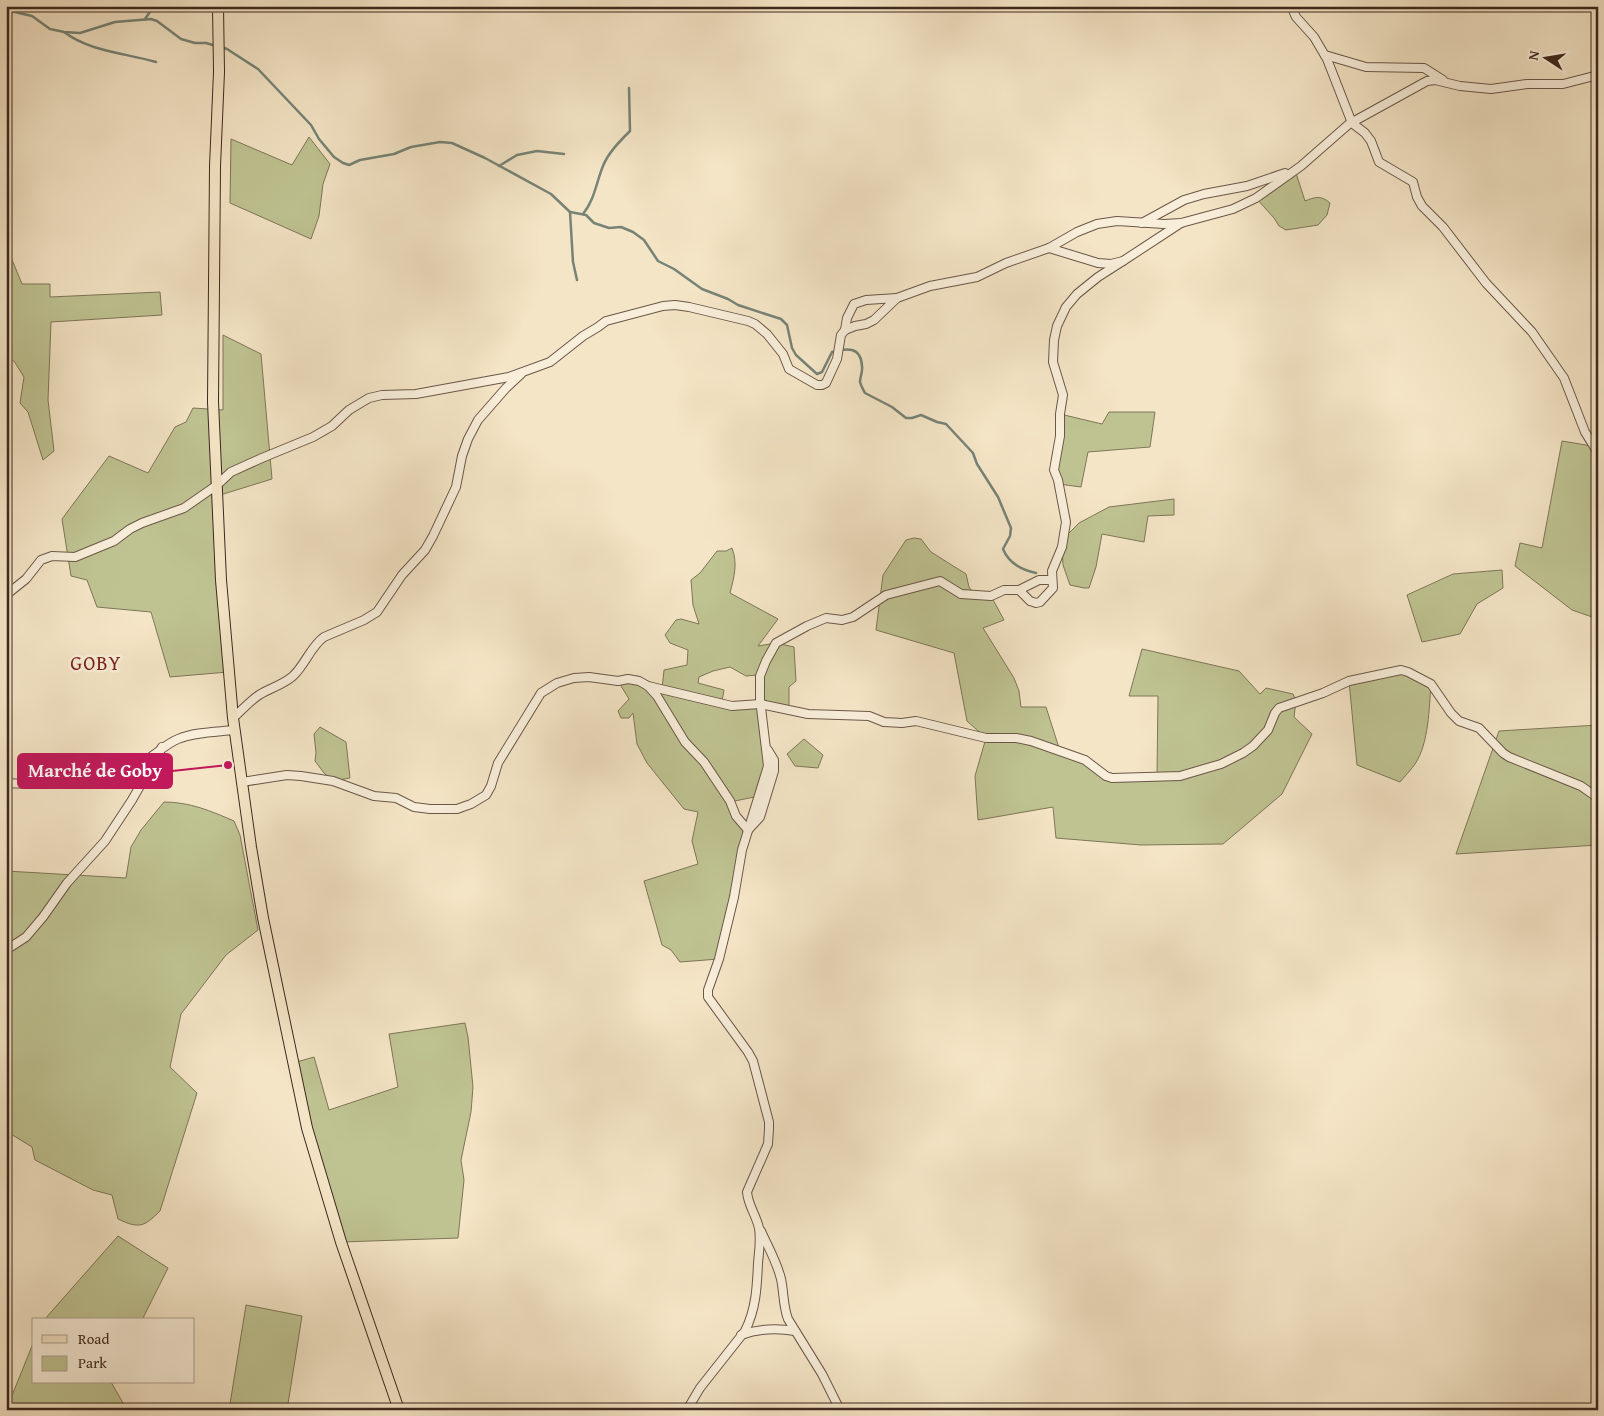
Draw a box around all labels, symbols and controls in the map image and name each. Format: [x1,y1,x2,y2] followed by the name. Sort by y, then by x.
[1522,32,1572,82] north arrow
[1523,48,1544,62] text: N
[70,648,122,677] district label: GOBY
[18,754,172,788] callout: Marché de Goby
[28,756,162,784] text: Marché de Goby
[32,1318,195,1384] legend
[78,1328,109,1349] text: Road
[78,1352,107,1373] text: Park

